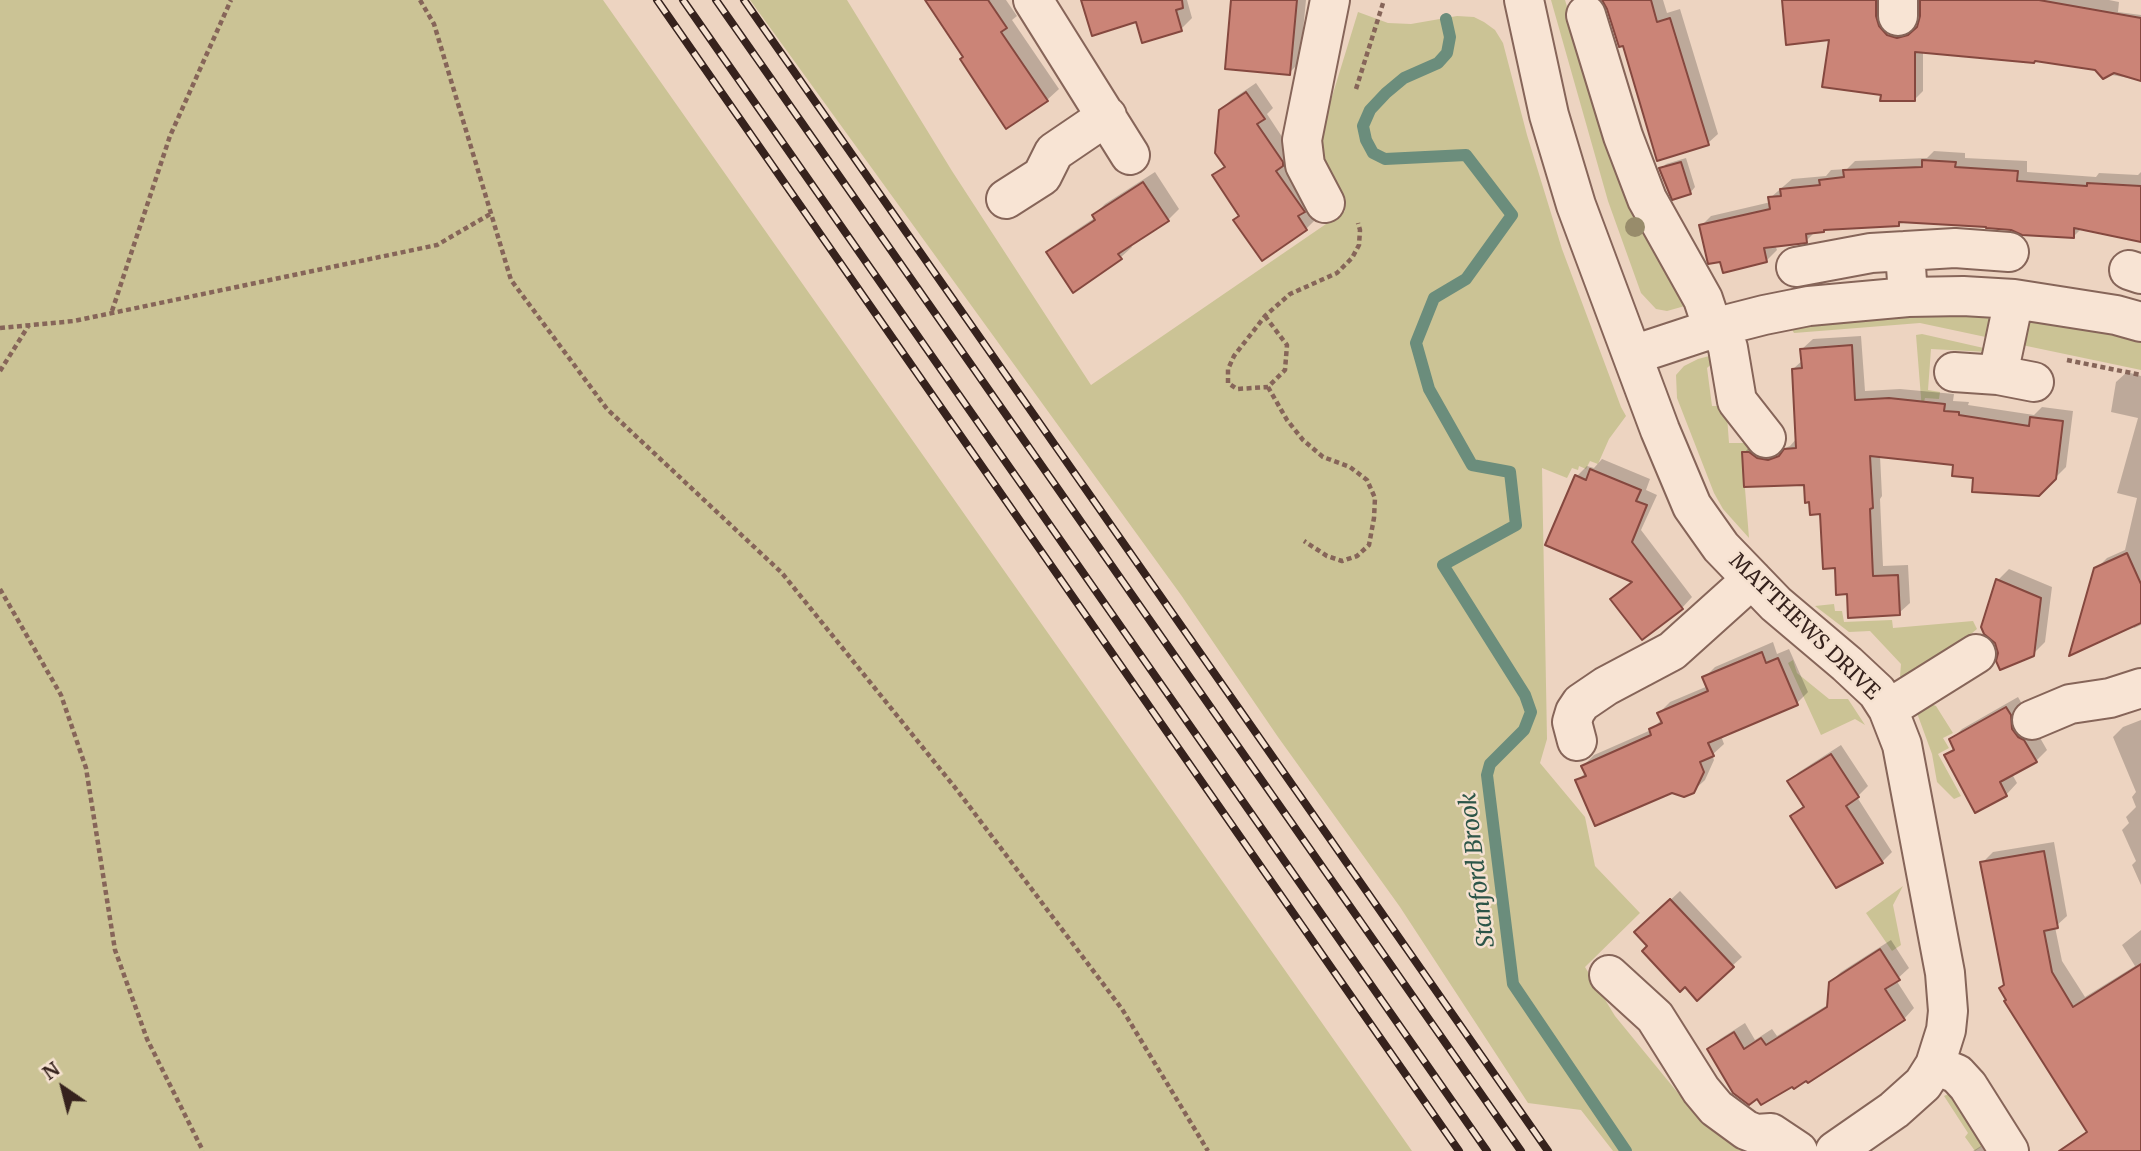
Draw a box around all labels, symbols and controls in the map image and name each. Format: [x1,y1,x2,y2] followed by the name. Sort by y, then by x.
[1723,549,1885,705] street label: MATTHEWS DRIVE
[1455,791,1501,949] water label: Stanford Brook
[28,1053,98,1123] north arrow
[38,1057,64,1085] text: N

